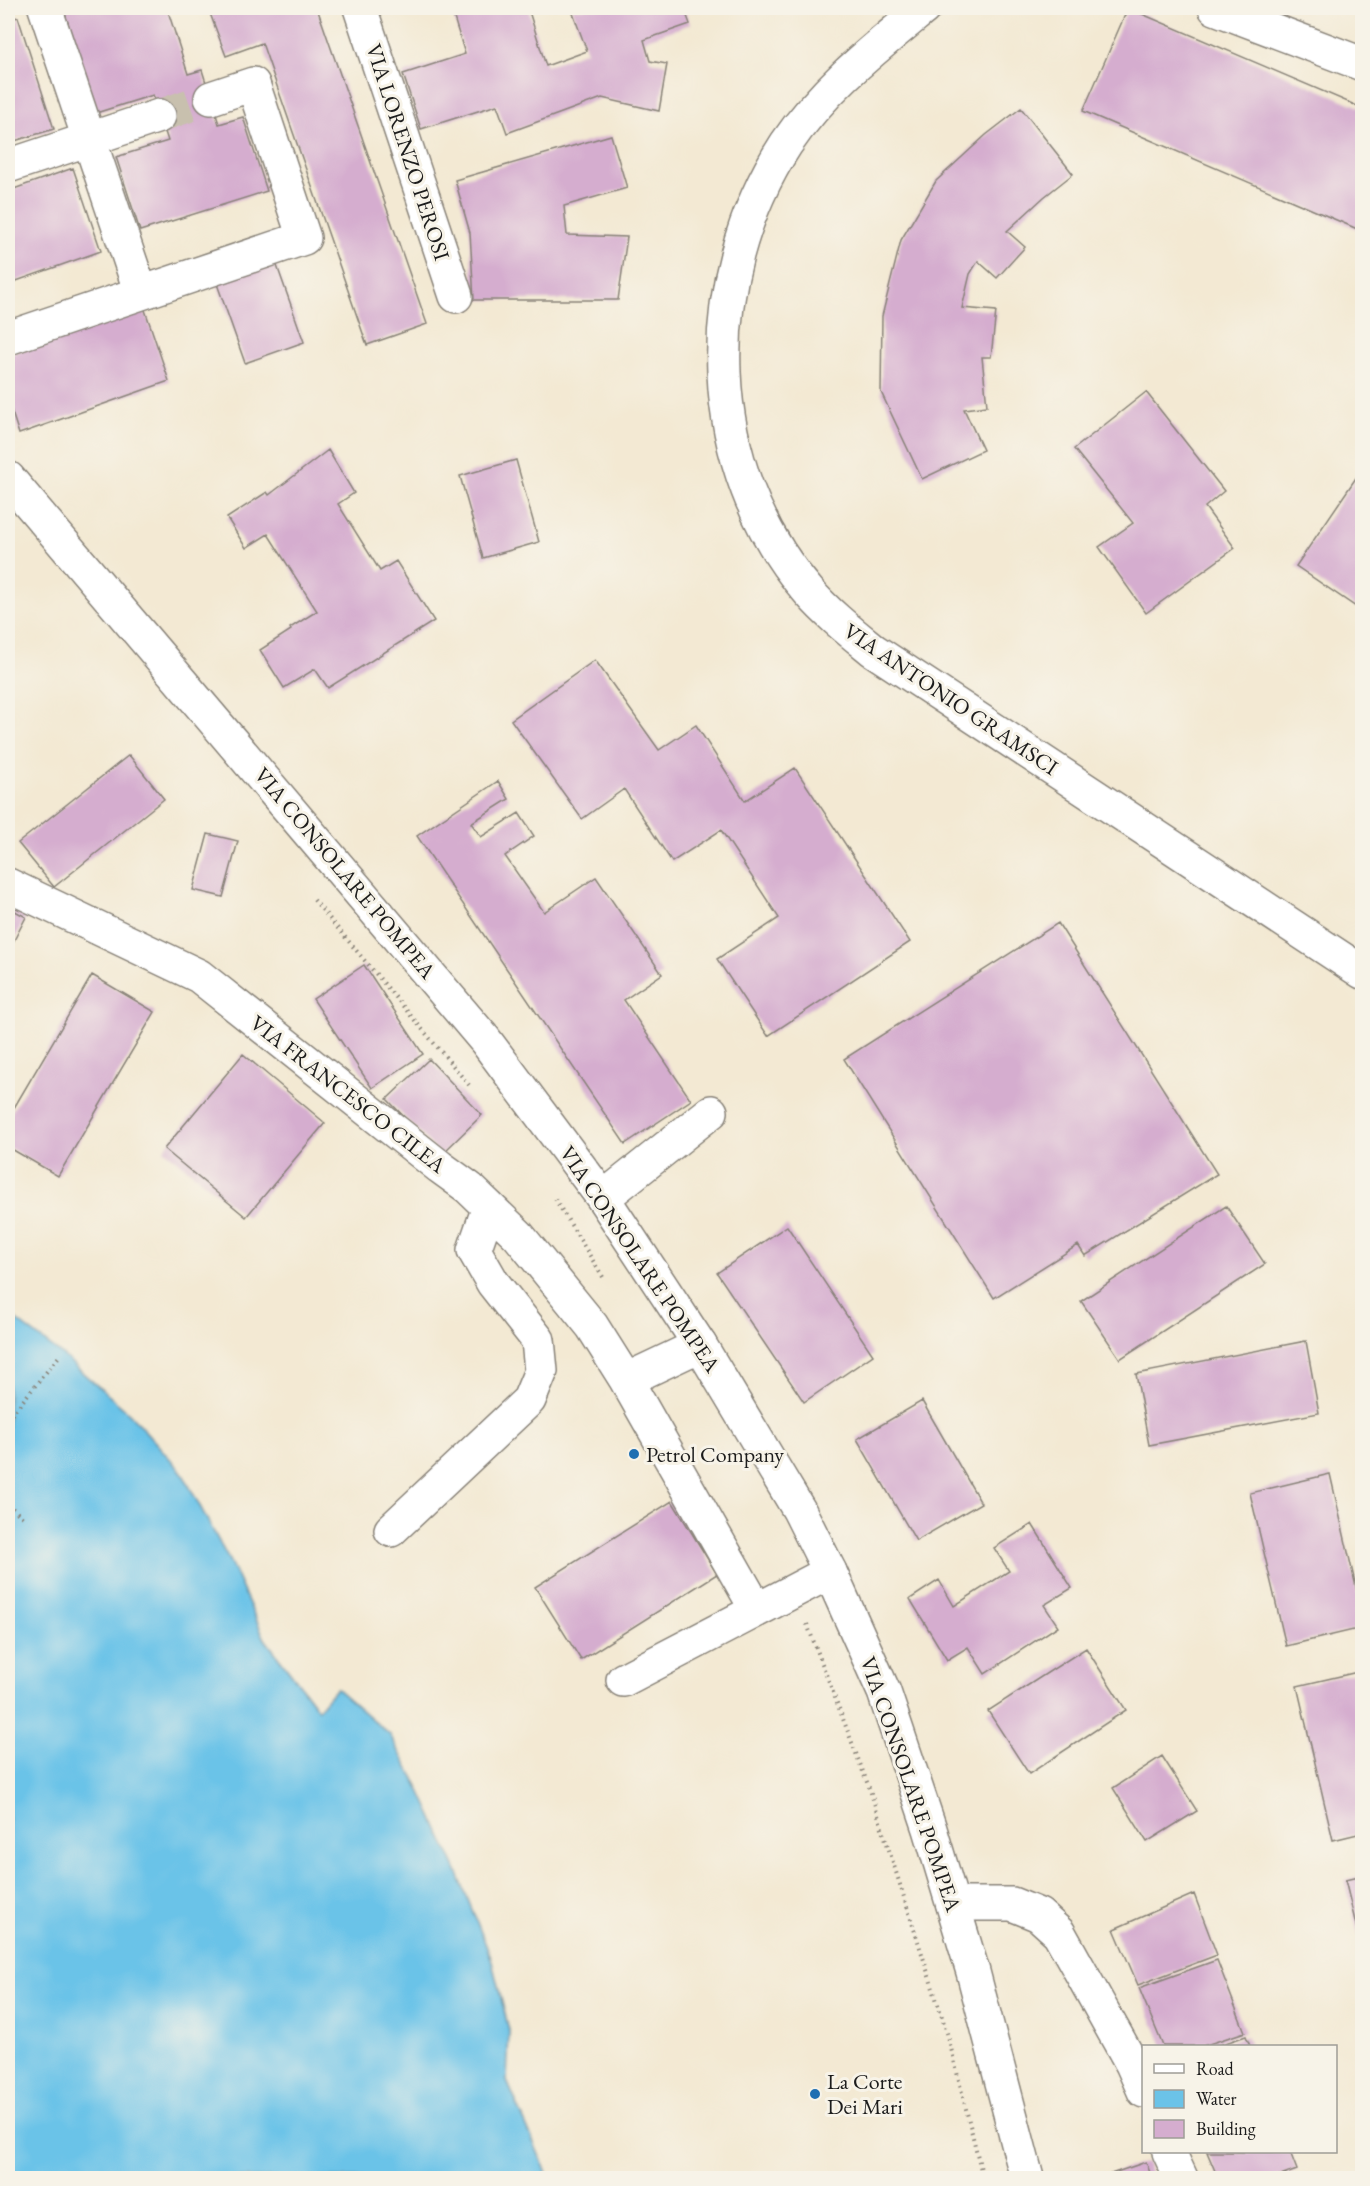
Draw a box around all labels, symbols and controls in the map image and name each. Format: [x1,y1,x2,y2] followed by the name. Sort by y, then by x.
[359,40,457,265] street label: VIA LORENZO PEROSI
[838,616,1064,782] street label: VIA ANTONIO GRAMSCI
[248,761,443,985] street label: VIA CONSOLARE POMPEA
[244,1008,452,1180] street label: VIA FRANCESCO CILEA
[553,1140,727,1379] street label: VIA CONSOLARE POMPEA
[646,1440,784,1469] place label: Petrol Company
[627,1447,641,1461] marker: Petrol Company
[854,1653,969,1916] street label: VIA CONSOLARE POMPEA
[1142,2045,1337,2153] legend
[1196,2057,1235,2080] text: Road
[827,2067,903,2121] place label: La Corte Dei Mari
[808,2087,822,2101] marker: La Corte Dei Mari
[1196,2087,1237,2110] text: Water
[1196,2117,1256,2140] text: Building

